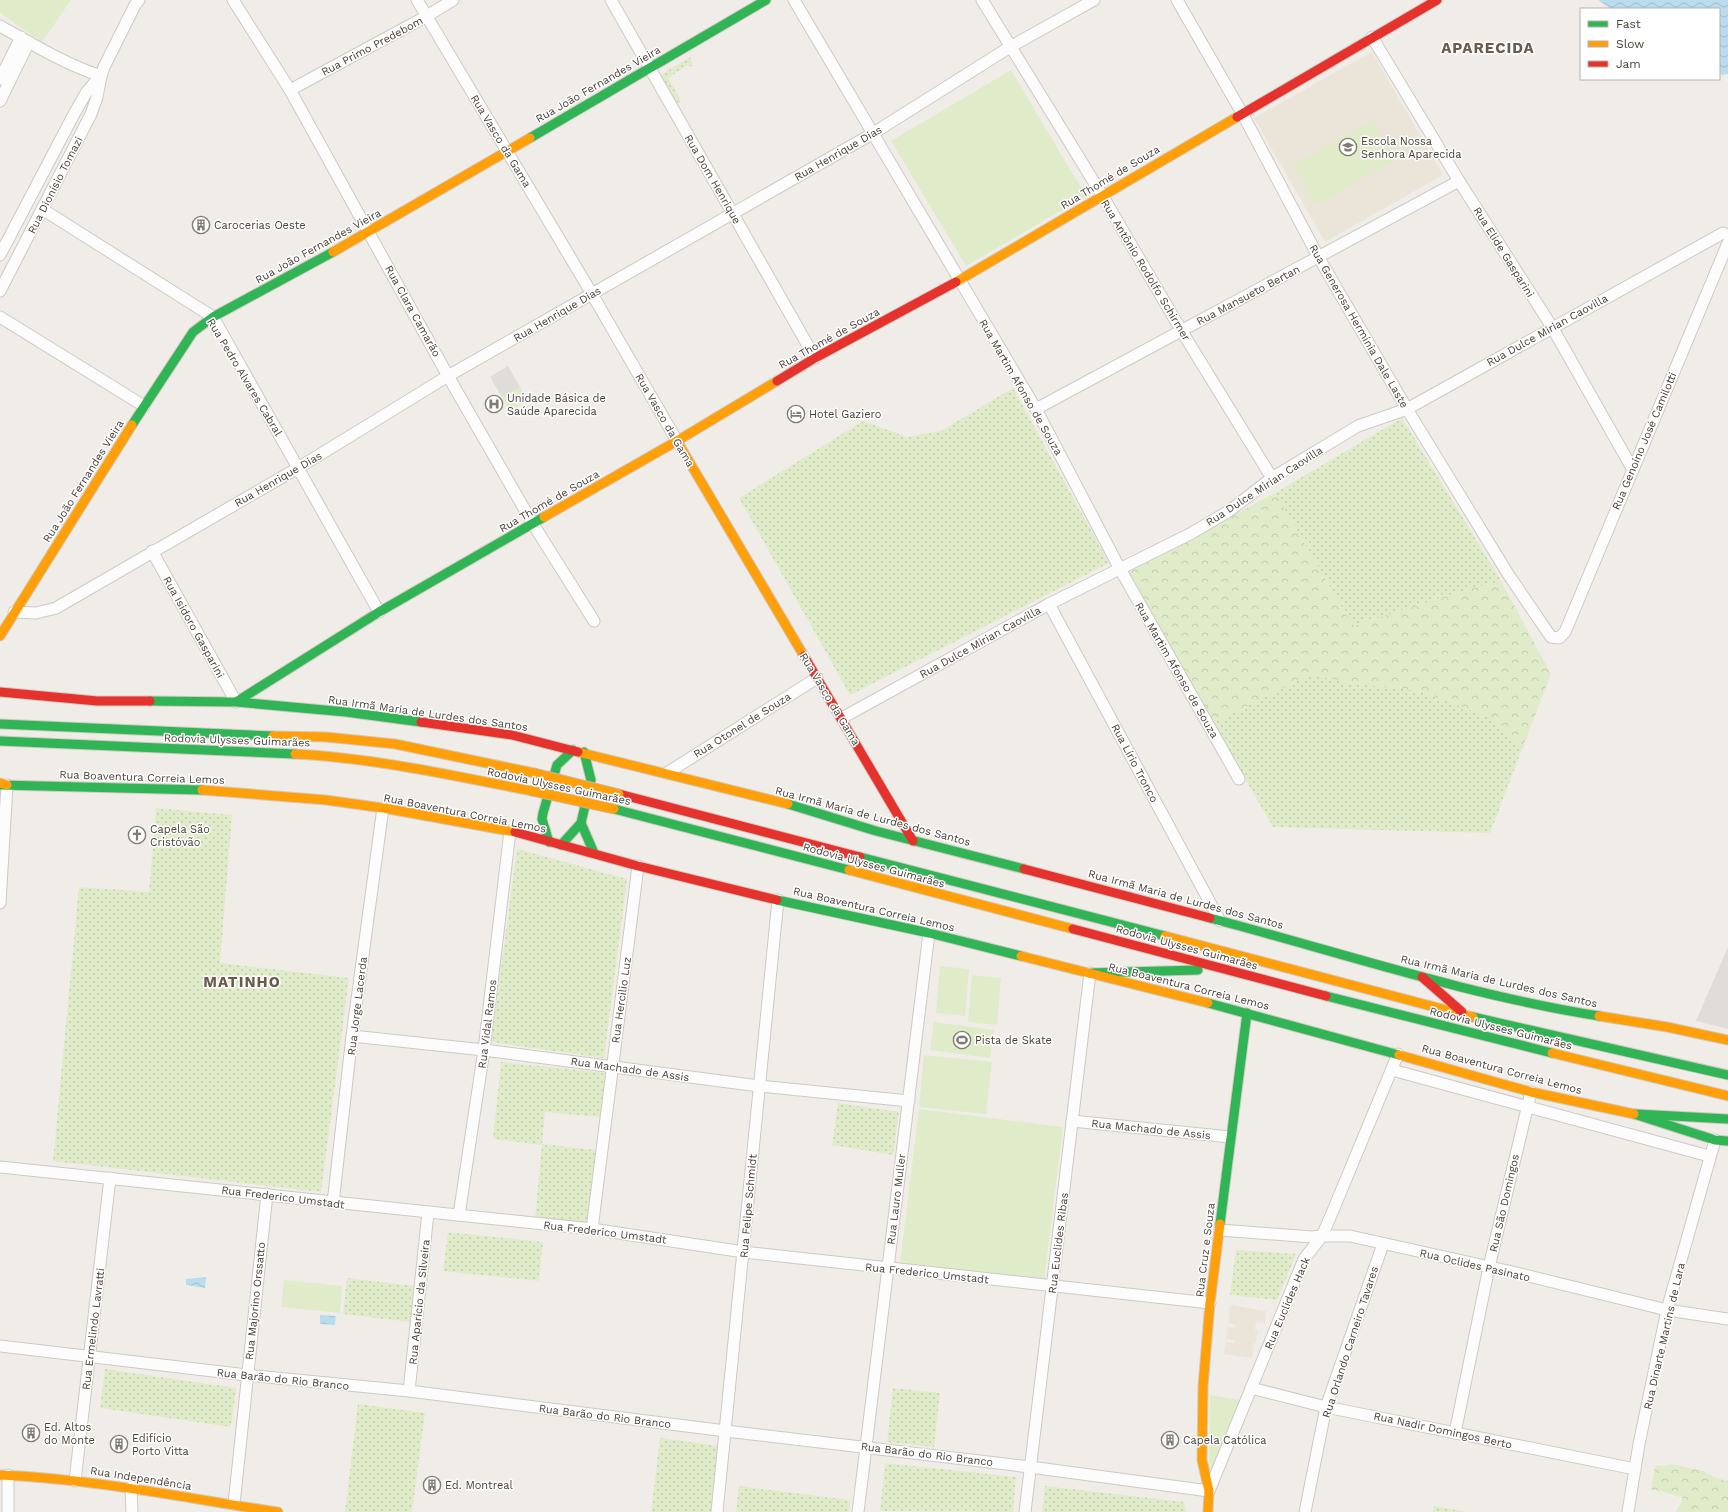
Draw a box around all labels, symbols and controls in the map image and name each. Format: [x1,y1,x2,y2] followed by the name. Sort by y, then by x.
[1580,8,1720,80] legend
[319,14,425,79] street label: Rua Primo Predebom
[1616,17,1641,31] text: Fast
[1616,37,1644,51] text: Slow
[1441,39,1535,57] district label: APARECIDA
[534,43,663,126] street label: Rua João Fernandes Vieira
[1616,57,1641,71] text: Jam
[468,93,533,190] street label: Rua Vasco da Gama
[792,123,884,184] street label: Rua Henrique Dias
[682,132,743,226] street label: Rua Dom Henrique
[25,134,86,236] street label: Rua Dionísio Tomazi
[1361,135,1461,161] place label: Escola Nossa Senhora Aparecida
[1338,137,1358,157] school or university icon: Escola Nossa Senhora Aparecida
[1058,143,1162,212] street label: Rua Thomé de Souza
[1098,197,1193,344] street label: Rua Antônio Rodolfo Schirmer
[1470,205,1537,300] street label: Rua Elide Gasparini
[253,206,383,287] street label: Rua João Fernandes Vieira
[191,215,211,235] building icon: Carocerias Oeste
[214,219,306,232] place label: Carocerias Oeste
[1306,242,1411,410] street label: Rua Generosa Hermínia Dale Laste
[382,263,443,359] street label: Rua Clara Camarão
[1194,263,1302,328] street label: Rua Mansueto Bertan
[511,284,603,345] street label: Rua Henrique Dias
[1484,292,1610,369] street label: Rua Dulce Mirian Caovilla
[777,305,882,372] street label: Rua Thomé de Souza
[204,316,285,439] street label: Rua Pedro Alvares Cabral
[976,317,1065,458] street label: Rua Martim Afonso de Souza
[1609,370,1679,512] street label: Rua Genoíno José Camilotti
[632,371,697,469] street label: Rua Vasco da Gama
[507,392,606,418] place label: Unidade Básica de Saúde Aparecida
[484,394,504,414] hospital icon: Unidade Básica de Saúde Aparecida
[786,404,806,424] hotel icon: Hotel Gaziero
[809,408,881,421] place label: Hotel Gaziero
[40,418,127,545] street label: Rua João Fernandes Vieira
[1203,444,1325,529] street label: Rua Dulce Mirian Caovilla
[232,449,324,510] street label: Rua Henrique Dias
[497,467,602,535] street label: Rua Thomé de Souza
[160,574,227,680] street label: Rua Isidoro Gasparini
[1132,600,1221,741] street label: Rua Martim Afonso de Souza
[917,604,1043,681] street label: Rua Dulce Mirian Caovilla
[797,651,862,748] street label: Rua Vasco da Gama
[691,690,793,761] street label: Rua Otonel de Souza
[327,693,529,734] street label: Rua Irmã Maria de Lurdes dos Santos
[1108,722,1161,805] street label: Rua Lírio Tronco
[164,731,311,750] street label: Rodovia Ulysses Guimarães
[486,765,632,808] street label: Rodovia Ulysses Guimarães
[59,768,225,787] street label: Rua Boaventura Correia Lemos
[774,784,972,849] street label: Rua Irmã Maria de Lurdes dos Santos
[382,791,547,836] street label: Rua Boaventura Correia Lemos
[150,823,210,849] place label: Capela São Cristóvão
[127,825,147,845] church icon: Capela São Cristóvão
[801,840,947,891] street label: Rodovia Ulysses Guimarães
[1087,867,1285,932] street label: Rua Irmã Maria de Lurdes dos Santos
[792,885,956,934] street label: Rua Boaventura Correia Lemos
[1114,922,1260,973] street label: Rodovia Ulysses Guimarães
[1399,952,1599,1011] street label: Rua Irmã Maria de Lurdes dos Santos
[345,956,370,1056] street label: Rua Jorge Lacerda
[609,956,634,1044] street label: Rua Hercilio Luz
[1107,960,1271,1013] street label: Rua Boaventura Correia Lemos
[203,973,281,991] district label: MATINHO
[476,979,499,1069] street label: Rua Vidal Ramos
[1428,1004,1574,1053] street label: Rodovia Ulysses Guimarães
[952,1030,972,1050] sports icon: Pista de Skate
[975,1034,1052,1047] place label: Pista de Skate
[1420,1042,1584,1097] street label: Rua Boaventura Correia Lemos
[570,1055,690,1084] street label: Rua Machado de Assis
[1091,1117,1211,1142] street label: Rua Machado de Assis
[884,1152,909,1245] street label: Rua Lauro Muller
[737,1153,760,1259] street label: Rua Felipe Schmidt
[1487,1153,1522,1253] street label: Rua São Domingos
[221,1183,346,1212] street label: Rua Frederico Umstadt
[1046,1192,1071,1294] street label: Rua Euclides Ribas
[1193,1202,1218,1298] street label: Rua Cruz e Souza
[543,1218,668,1247] street label: Rua Frederico Umstadt
[406,1239,433,1365] street label: Rua Aparício da Silveira
[243,1241,268,1361] street label: Rua Majorino Orssatto
[1418,1246,1531,1285] street label: Rua Oclides Pasinato
[1262,1255,1313,1351] street label: Rua Euclides Hack
[865,1261,990,1286] street label: Rua Frederico Umstadt
[1641,1261,1688,1411] street label: Rua Dinarte Martins de Lara
[1320,1265,1381,1420] street label: Rua Orlando Carneiro Tavares
[80,1267,107,1391] street label: Rua Ermelindo Lavratti
[216,1366,350,1393] street label: Rua Barão do Rio Branco
[538,1402,672,1431] street label: Rua Barão do Rio Branco
[1372,1409,1513,1452] street label: Rua Nadir Domingos Berto
[44,1421,95,1447] place label: Ed. Altos do Monte
[21,1423,41,1443] building icon: Ed. Altos do Monte
[1160,1430,1180,1450] building icon: Capela Católica
[132,1432,189,1458] place label: Edifício Porto Vitta
[109,1434,129,1454] building icon: Edifício Porto Vitta
[1183,1434,1267,1447] place label: Capela Católica
[860,1440,994,1469] street label: Rua Barão do Rio Branco
[89,1464,193,1493] street label: Rua Independência
[422,1475,442,1495] building icon: Ed. Montreal
[445,1479,514,1492] place label: Ed. Montreal

